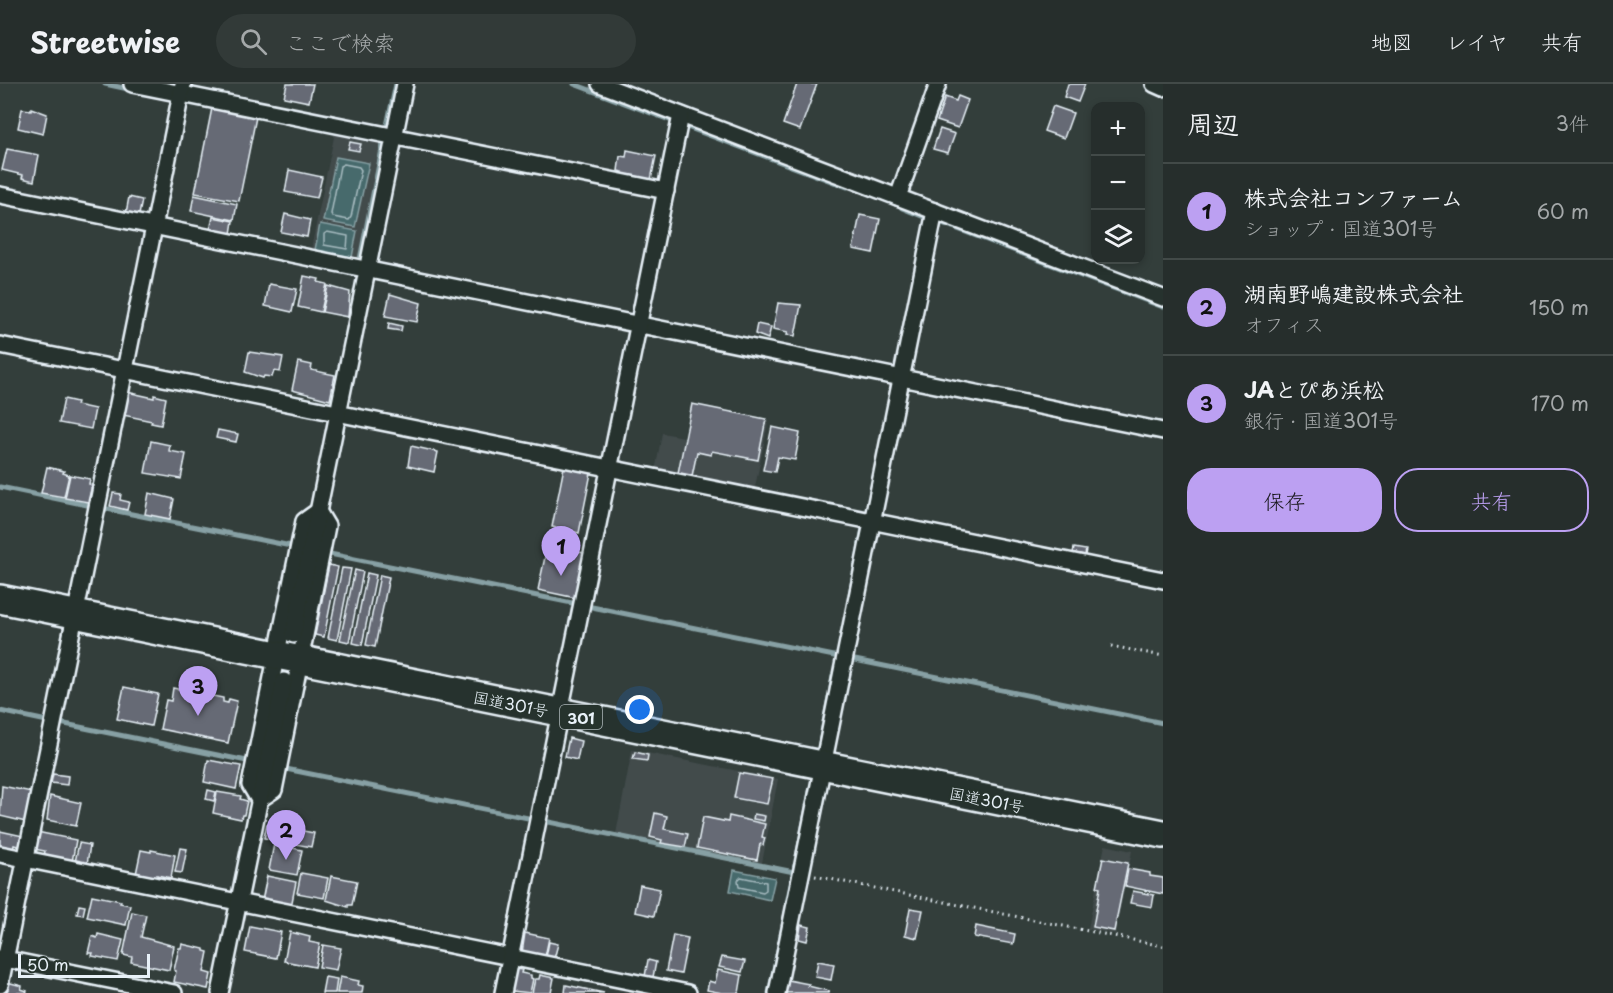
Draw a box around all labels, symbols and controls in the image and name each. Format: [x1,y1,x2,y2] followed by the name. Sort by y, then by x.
[216,14,636,68] search box
[30,20,180,63] text: Streetwise
[237,25,270,58] icon: search
[285,25,395,58] text: ここで検索
[1371,25,1413,57] text: 地図
[1446,25,1508,57] text: レイヤ
[1541,25,1583,57] text: 共有
[1091,102,1145,264] map controls
[1091,102,1145,156] button: +
[1187,104,1239,143] text: 周辺
[1556,108,1589,138] text: 3件
[1091,156,1145,210] button: −
[1244,180,1463,213] text: 株式会社コンファーム
[1202,196,1211,226] text: 1
[1537,196,1589,226] text: 60 m
[1091,210,1145,264] button: layers
[1244,213,1437,243] text: ショップ · 国道301号
[1244,276,1464,309] text: 湖南野嶋建設株式会社
[1199,292,1214,322] text: 2
[1529,292,1589,322] text: 150 m
[1244,309,1324,339] text: オフィス
[1244,372,1384,405] text: JAとぴあ浜松
[1200,388,1213,418] text: 3
[1531,388,1589,418] text: 170 m
[1244,405,1398,435] text: 銀行 · 国道301号
[1187,468,1382,532] button: 保存
[1394,468,1589,532] button: 共有
[542,526,580,576] pin: 1
[178,666,218,716] pin: 3
[471,684,551,722] street label: 国道301号
[625,695,654,724] your location
[560,705,602,729] road number: 301
[947,780,1027,818] street label: 国道301号
[266,810,306,860] pin: 2
[18,951,150,978] scale bar
[27,952,68,976] text: 50 m

